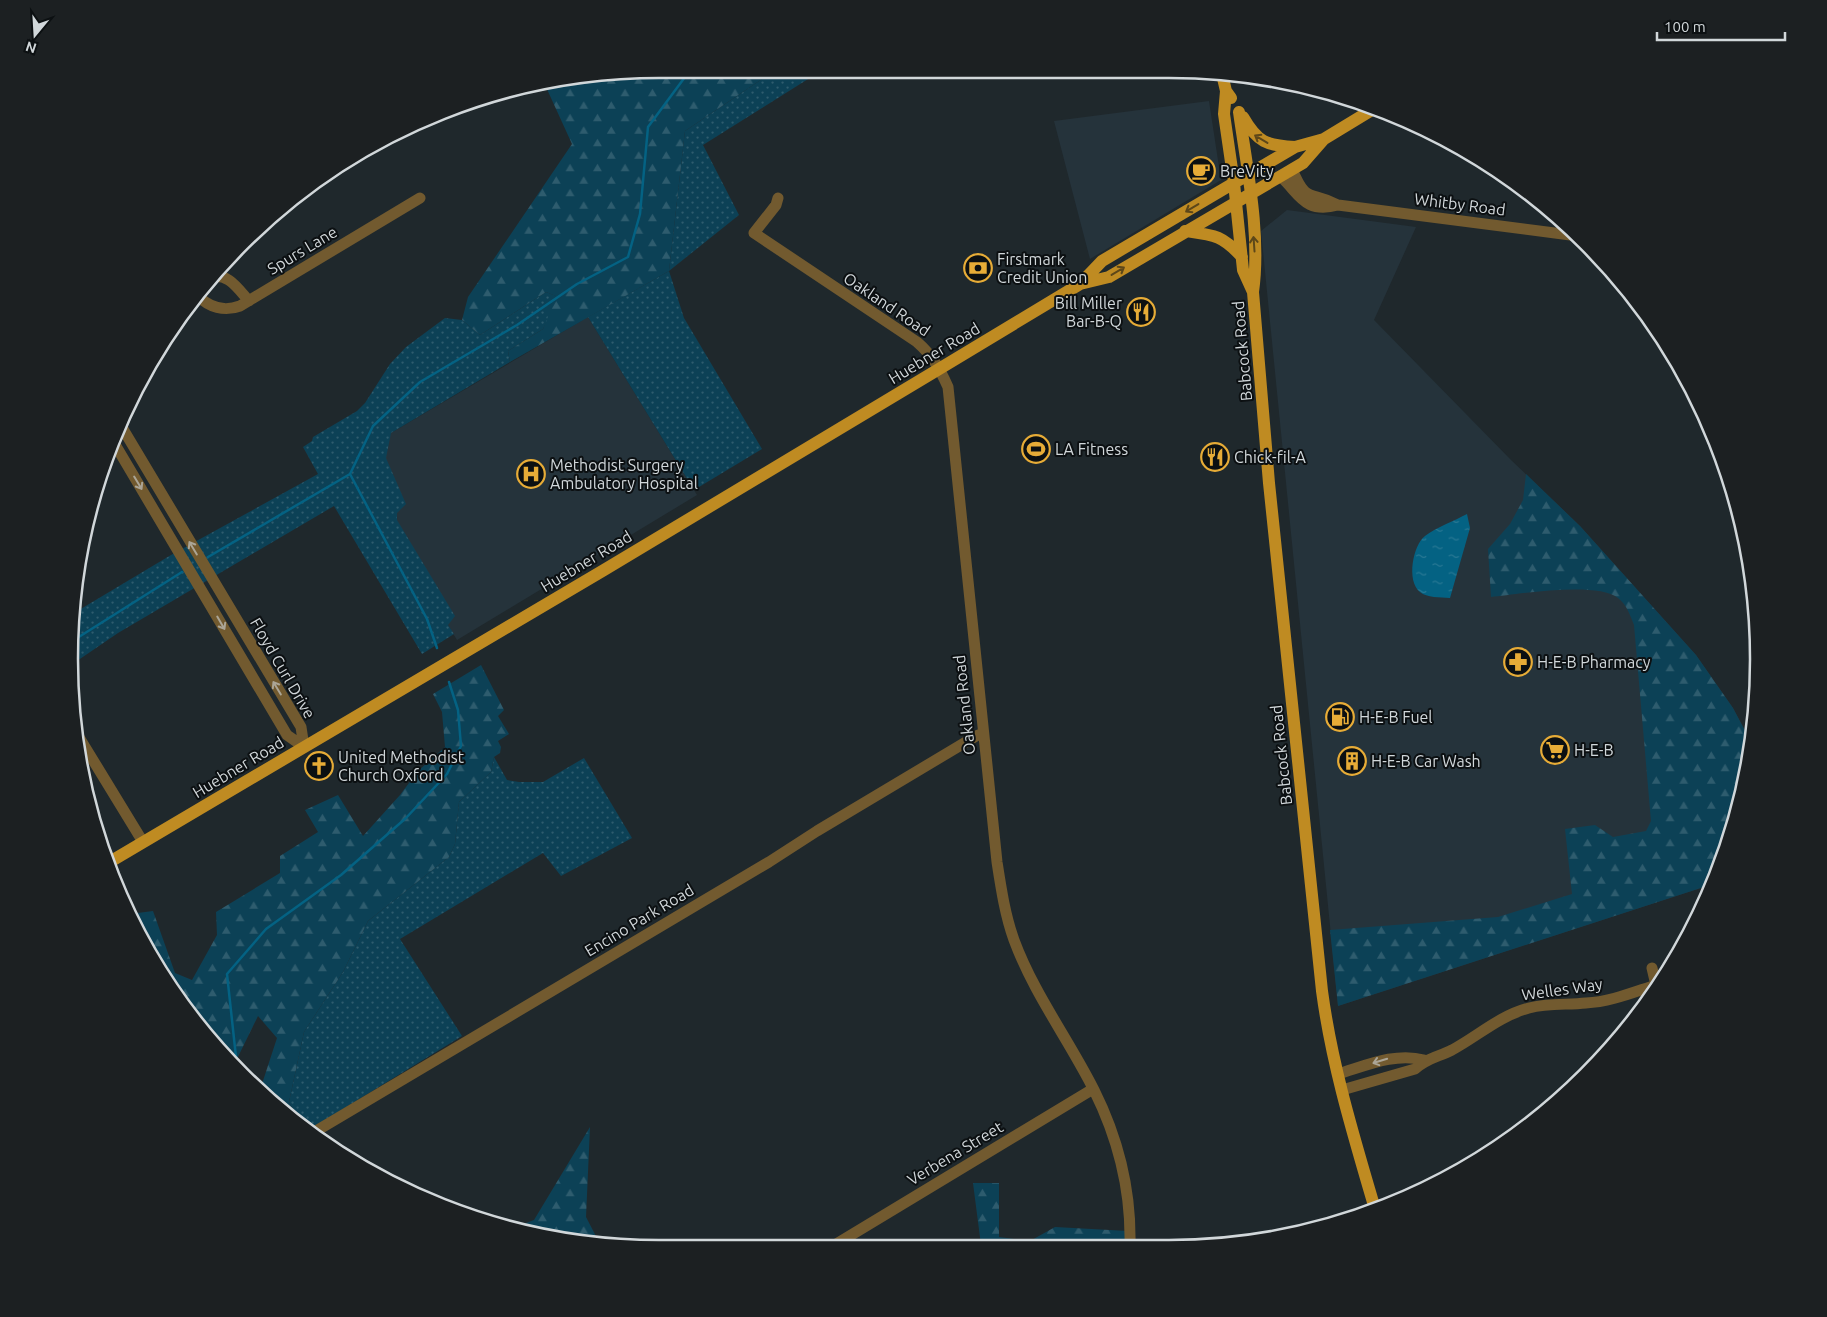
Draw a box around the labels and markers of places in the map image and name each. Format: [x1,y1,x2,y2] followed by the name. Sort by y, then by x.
[1186,156,1216,186] cafe icon: BreVity
[1220,162,1274,180] place label: BreVity
[997,250,1087,286] place label: Firstmark Credit Union
[963,253,993,283] bank icon: Firstmark Credit Union
[1055,294,1122,330] place label: Bill Miller Bar-B-Q
[1126,297,1156,327] restaurant icon: Bill Miller Bar-B-Q
[1021,434,1051,464] sports icon: LA Fitness
[1055,440,1128,458] place label: LA Fitness
[1200,442,1230,472] restaurant icon: Chick-fil-A
[1234,448,1307,466] place label: Chick-fil-A
[550,456,698,492] place label: Methodist Surgery Ambulatory Hospital
[516,459,546,489] hospital icon: Methodist Surgery Ambulatory Hospital
[1503,647,1533,677] pharmacy icon: H-E-B Pharmacy
[1537,653,1651,671] place label: H-E-B Pharmacy
[1325,702,1355,732] fuel station icon: H-E-B Fuel
[1359,708,1433,726] place label: H-E-B Fuel
[1540,735,1570,765] supermarket icon: H-E-B
[1574,741,1614,759] place label: H-E-B
[1337,746,1367,776] building icon: H-E-B Car Wash
[338,748,465,784] place label: United Methodist Church Oxford
[304,751,334,781] church icon: United Methodist Church Oxford
[1371,752,1481,770] place label: H-E-B Car Wash

